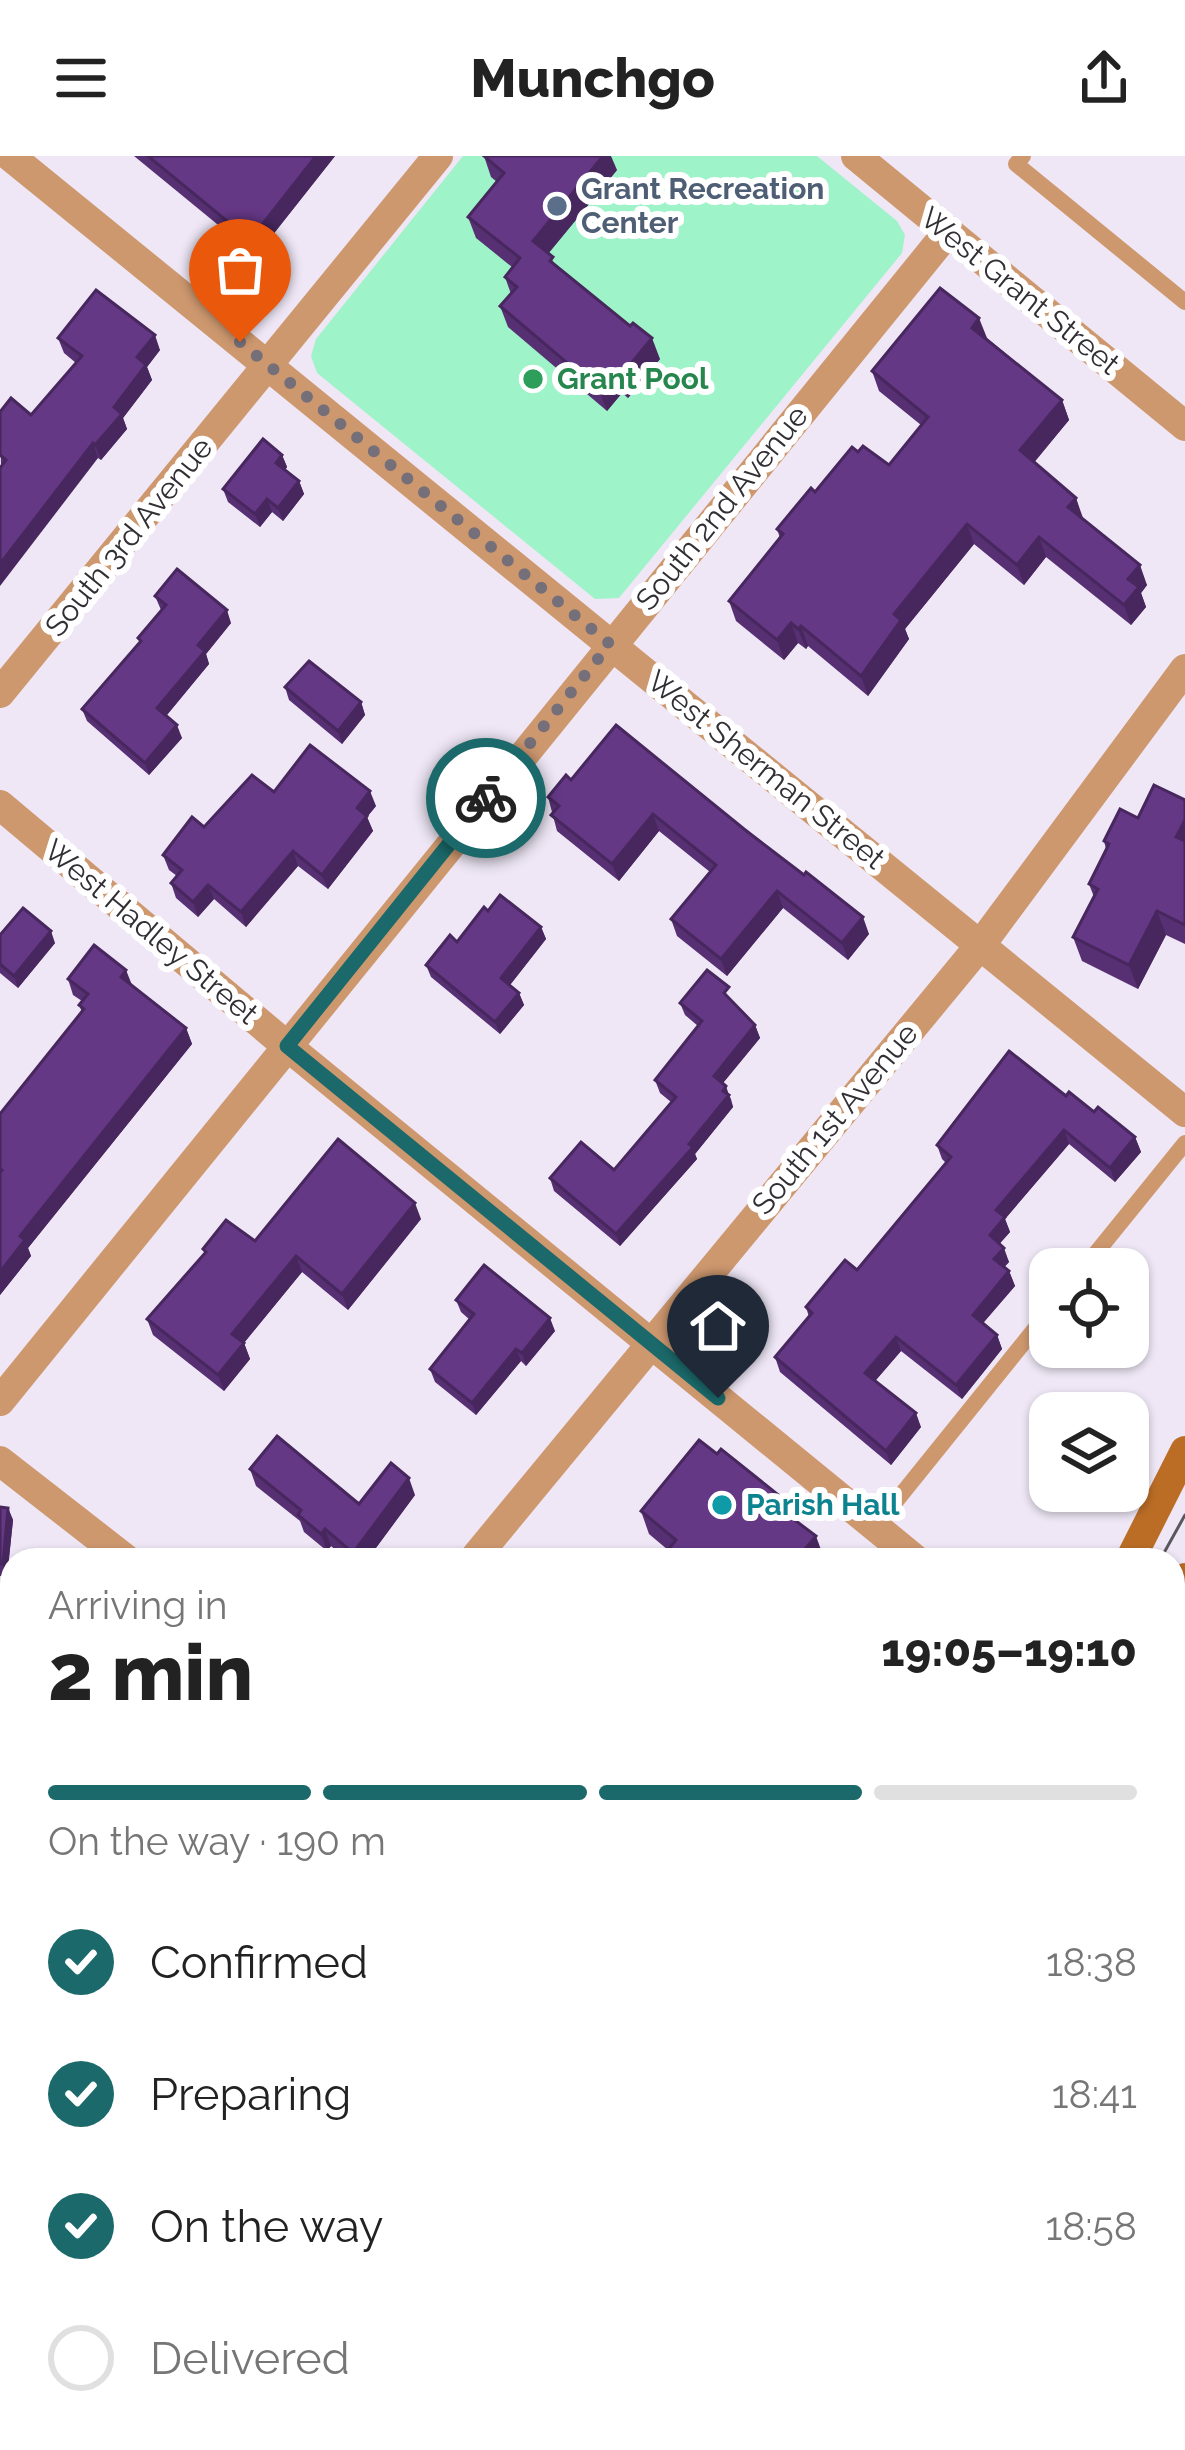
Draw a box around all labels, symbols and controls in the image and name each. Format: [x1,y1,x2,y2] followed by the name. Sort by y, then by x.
[48,45,114,111] icon: menu
[1071,45,1137,111] icon: share
[470,46,715,110] text: Munchgo
[581,171,825,240] place label: Grant Recreation Center
[544,193,570,219] marker: Grant Recreation Center
[914,200,1127,382] street label: West Grant Street
[189,219,291,342] pin
[207,237,273,303] icon: bag
[557,361,709,396] place label: Grant Pool
[520,366,546,392] marker: Grant Pool
[628,398,815,617] street label: South 2nd Avenue
[38,430,220,643] street label: South 3rd Avenue
[641,663,892,876] street label: West Sherman Street
[426,738,546,858] courier
[453,765,519,831] icon: bike
[38,832,265,1031] street label: West Hadley Street
[745,1016,925,1221] street label: South 1st Avenue
[1029,1248,1149,1512] map controls
[1029,1248,1149,1368] button: locate
[667,1275,769,1398] pin
[685,1293,751,1359] icon: home
[1029,1392,1149,1512] button: layers
[746,1487,900,1522] place label: Parish Hall
[709,1492,735,1518] marker: Parish Hall
[48,1582,228,1628] text: Arriving in
[881,1624,1137,1677] text: 19:05–19:10
[48,1627,253,1718] text: 2 min
[48,1818,386,1864] text: On the way · 190 m
[48,1929,114,1995] icon: check
[150,1936,368,1989] text: Confirmed
[1046,1939,1137,1985] text: 18:38
[48,2061,114,2127] icon: check
[150,2068,351,2121] text: Preparing
[1052,2071,1137,2117] text: 18:41
[48,2193,114,2259] icon: check
[150,2200,384,2253] text: On the way
[1045,2203,1137,2249] text: 18:58
[150,2332,350,2385] text: Delivered

